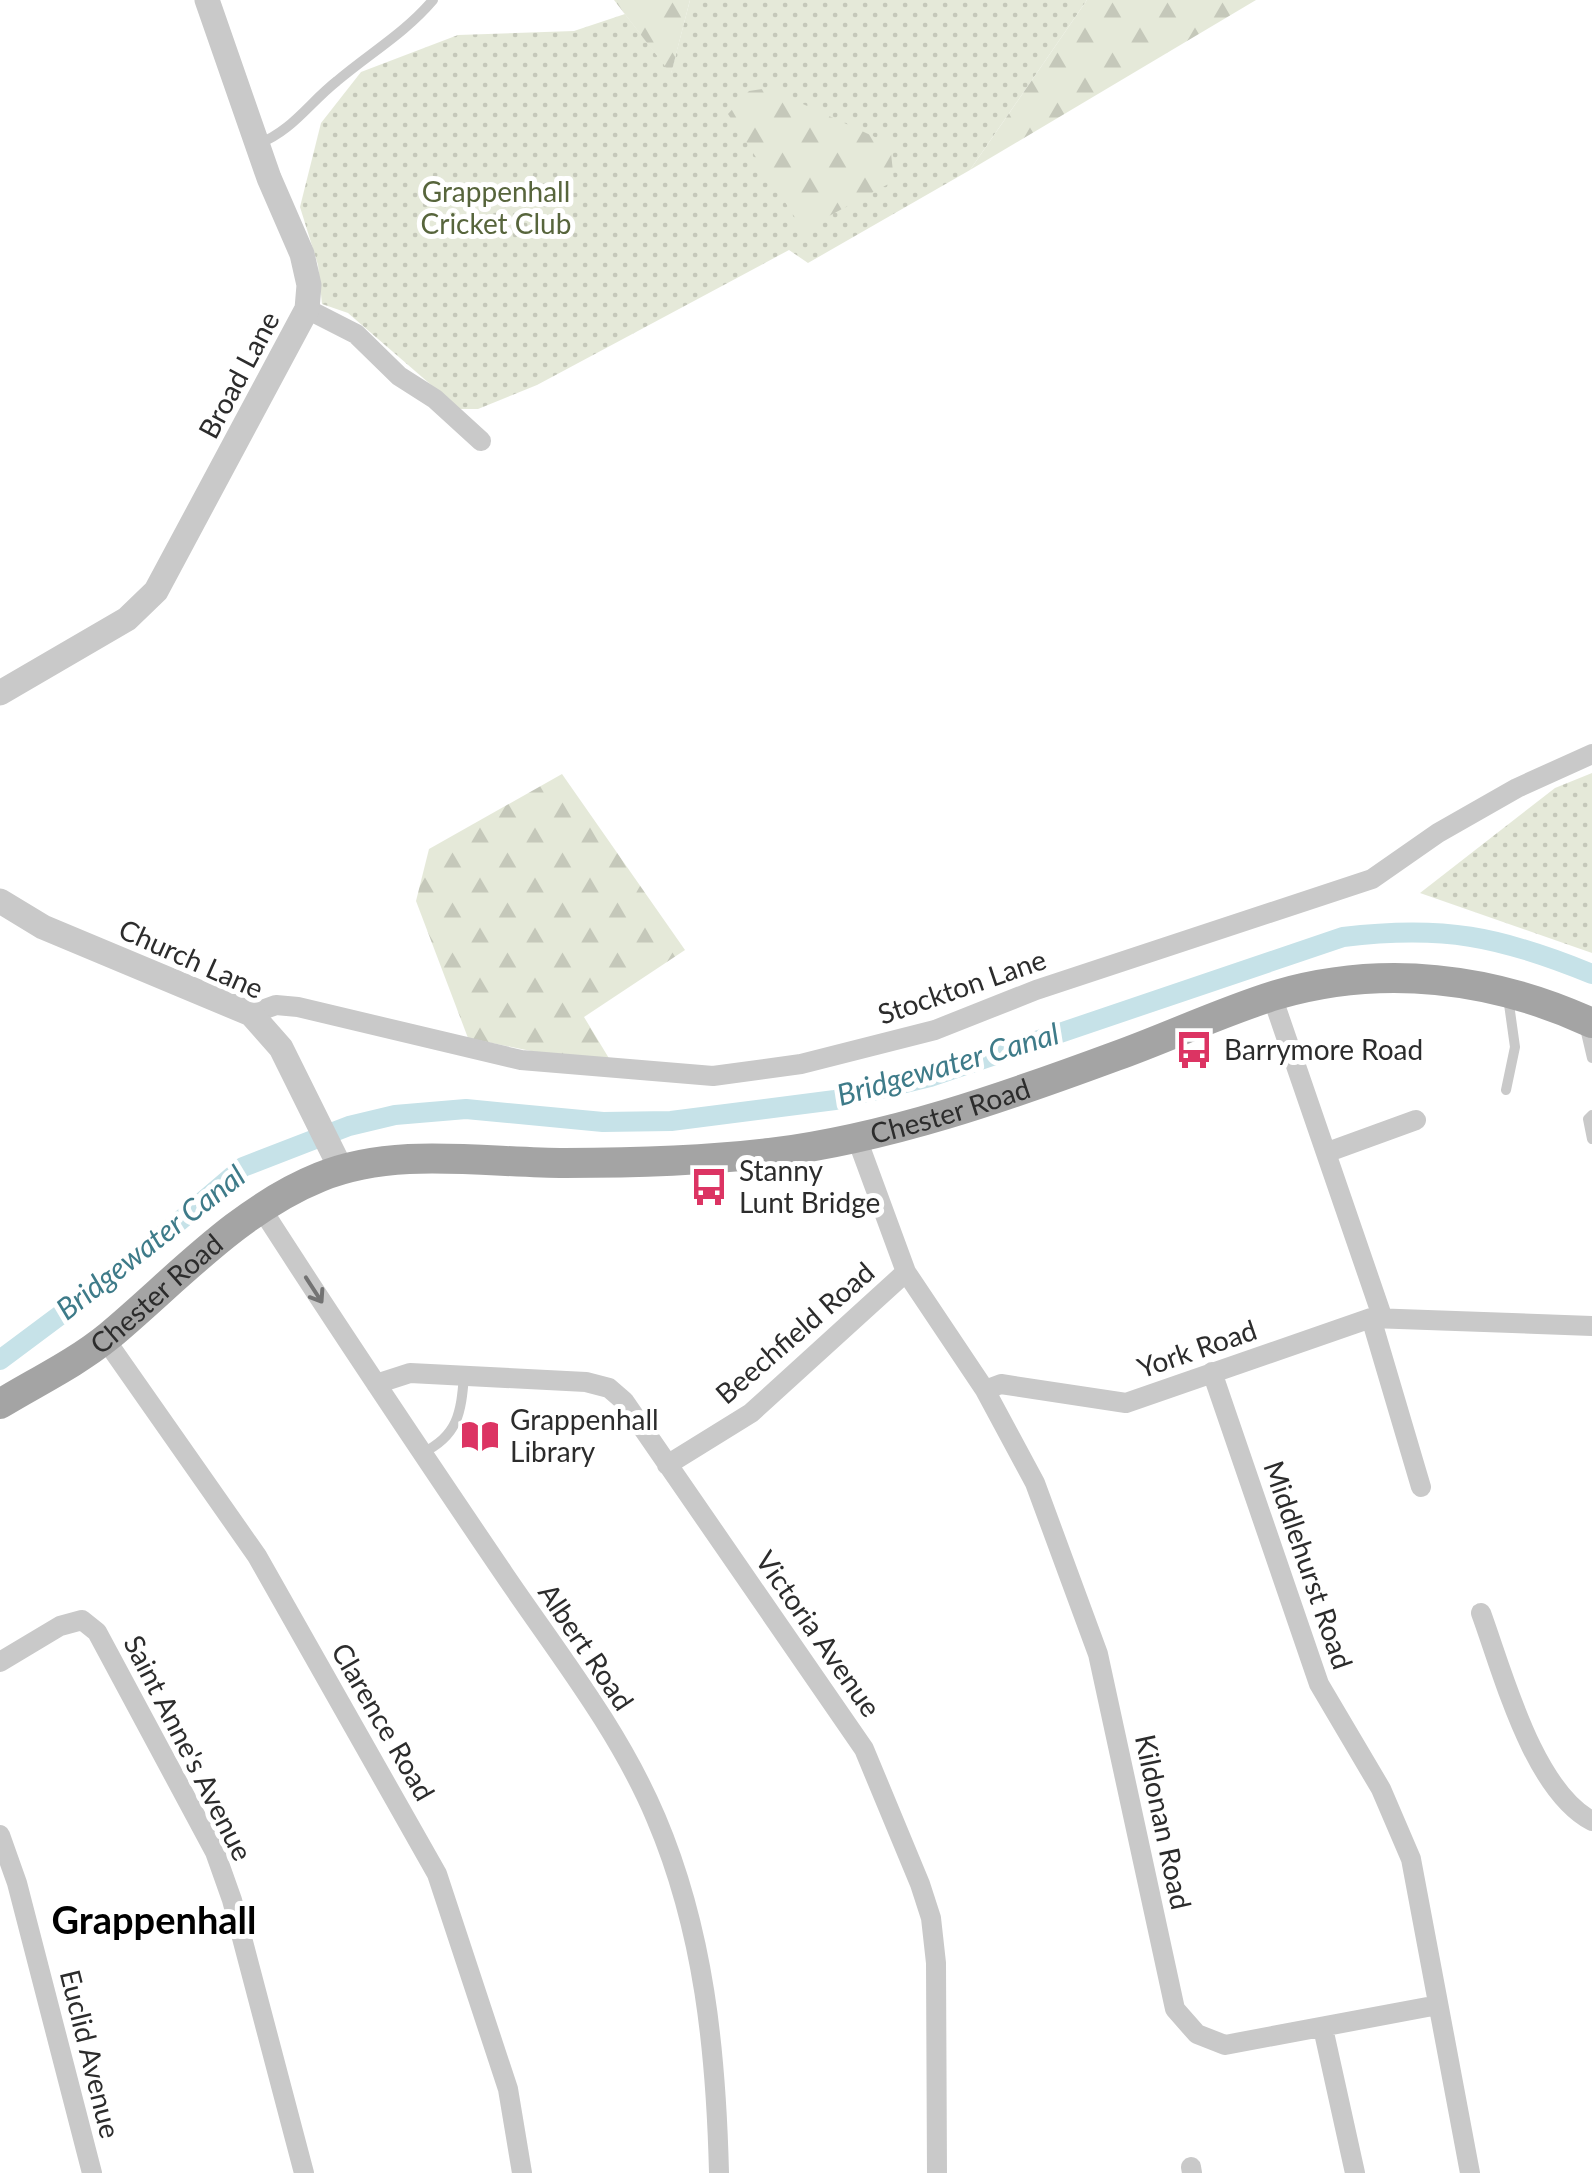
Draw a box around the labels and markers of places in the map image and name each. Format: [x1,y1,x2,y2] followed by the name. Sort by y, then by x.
[1173,1029,1215,1071] bus stop icon: Barrymore Road
[1224,1032,1423,1066] place label: Barrymore Road
[739,1153,880,1219] place label: Stanny Lunt Bridge
[688,1166,730,1208] bus stop icon: Stanny Lunt Bridge
[510,1402,659,1468] place label: Grappenhall Library
[459,1415,501,1457] library icon: Grappenhall Library

